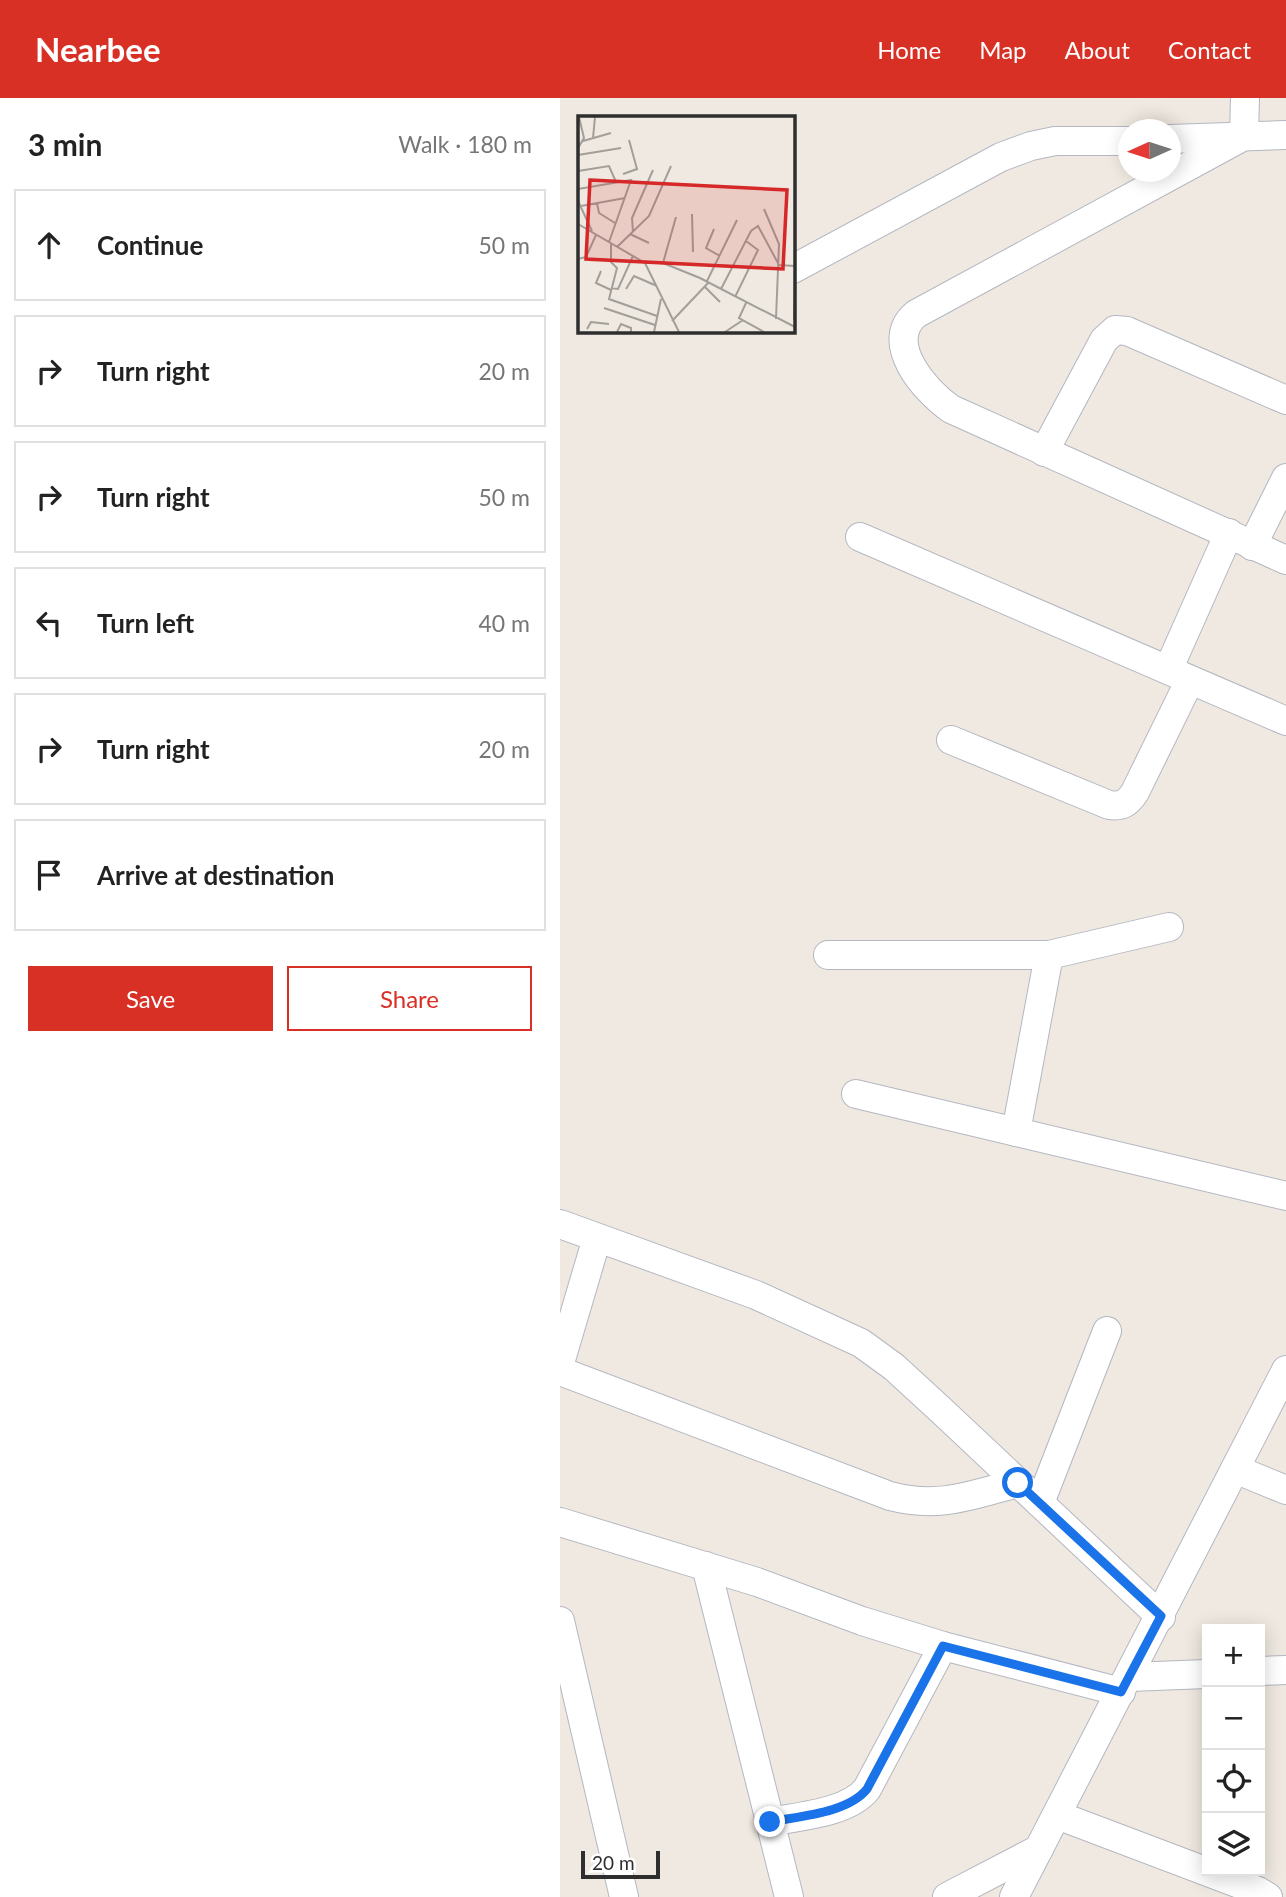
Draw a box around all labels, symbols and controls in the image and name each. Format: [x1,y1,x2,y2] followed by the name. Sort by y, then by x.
[35,29,161,69] text: Nearbee
[877,35,941,64] text: Home
[979,35,1027,64] text: Map
[1065,35,1130,64] text: About
[1168,35,1251,64] text: Contact
[578,116,794,332] inset map
[1118,119,1181,182] north arrow
[28,126,102,162] text: 3 min
[398,130,532,158] text: Walk · 180 m
[30,226,68,264] icon: ahead
[97,229,203,261] text: Continue
[479,231,530,259] text: 50 m
[30,352,68,390] icon: right
[97,355,210,387] text: Turn right
[479,357,530,385] text: 20 m
[30,478,68,516] icon: right
[97,481,210,513] text: Turn right
[479,483,530,511] text: 50 m
[30,604,68,642] icon: left
[97,607,194,639] text: Turn left
[479,609,530,637] text: 40 m
[30,730,68,768] icon: right
[97,733,210,765] text: Turn right
[479,735,530,763] text: 20 m
[30,856,68,894] icon: arrive
[97,859,334,891] text: Arrive at destination
[28,966,273,1031] button: Save
[287,966,532,1031] button: Share
[1002,1467,1033,1498] route start
[1202,1624,1265,1876] map controls
[1202,1624,1265,1687] button: +
[1202,1687,1265,1750] button: −
[1202,1750,1265,1813] button: locate
[754,1806,785,1837] route end
[1202,1813,1265,1876] button: layers
[581,1848,660,1880] scale bar
[592,1851,635,1874] text: 20 m

